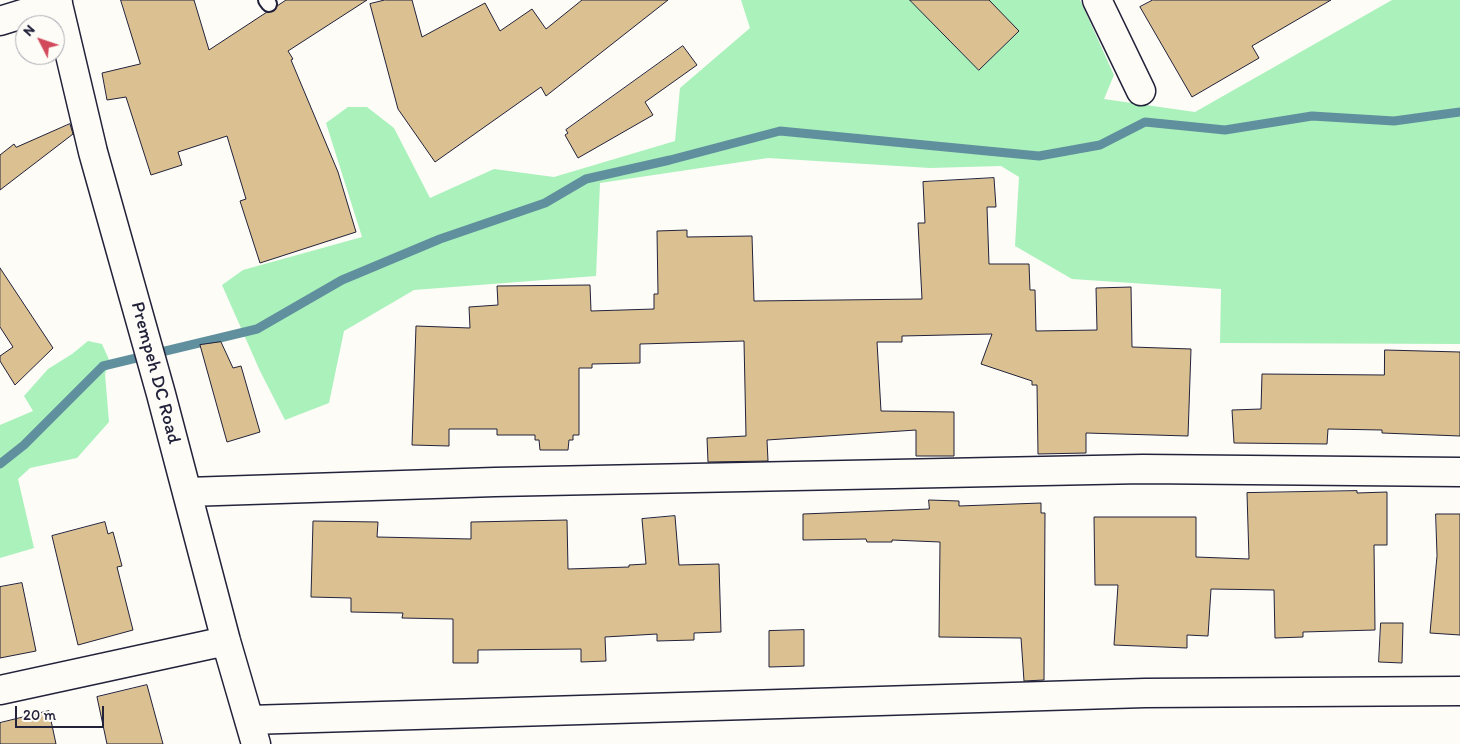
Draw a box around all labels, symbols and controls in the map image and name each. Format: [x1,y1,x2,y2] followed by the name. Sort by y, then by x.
[15,15,65,65] north arrow
[20,21,39,40] text: N
[125,299,185,447] street label: Prempeh DC Road
[18,696,106,728] scale bar
[23,706,56,724] text: 20 m

